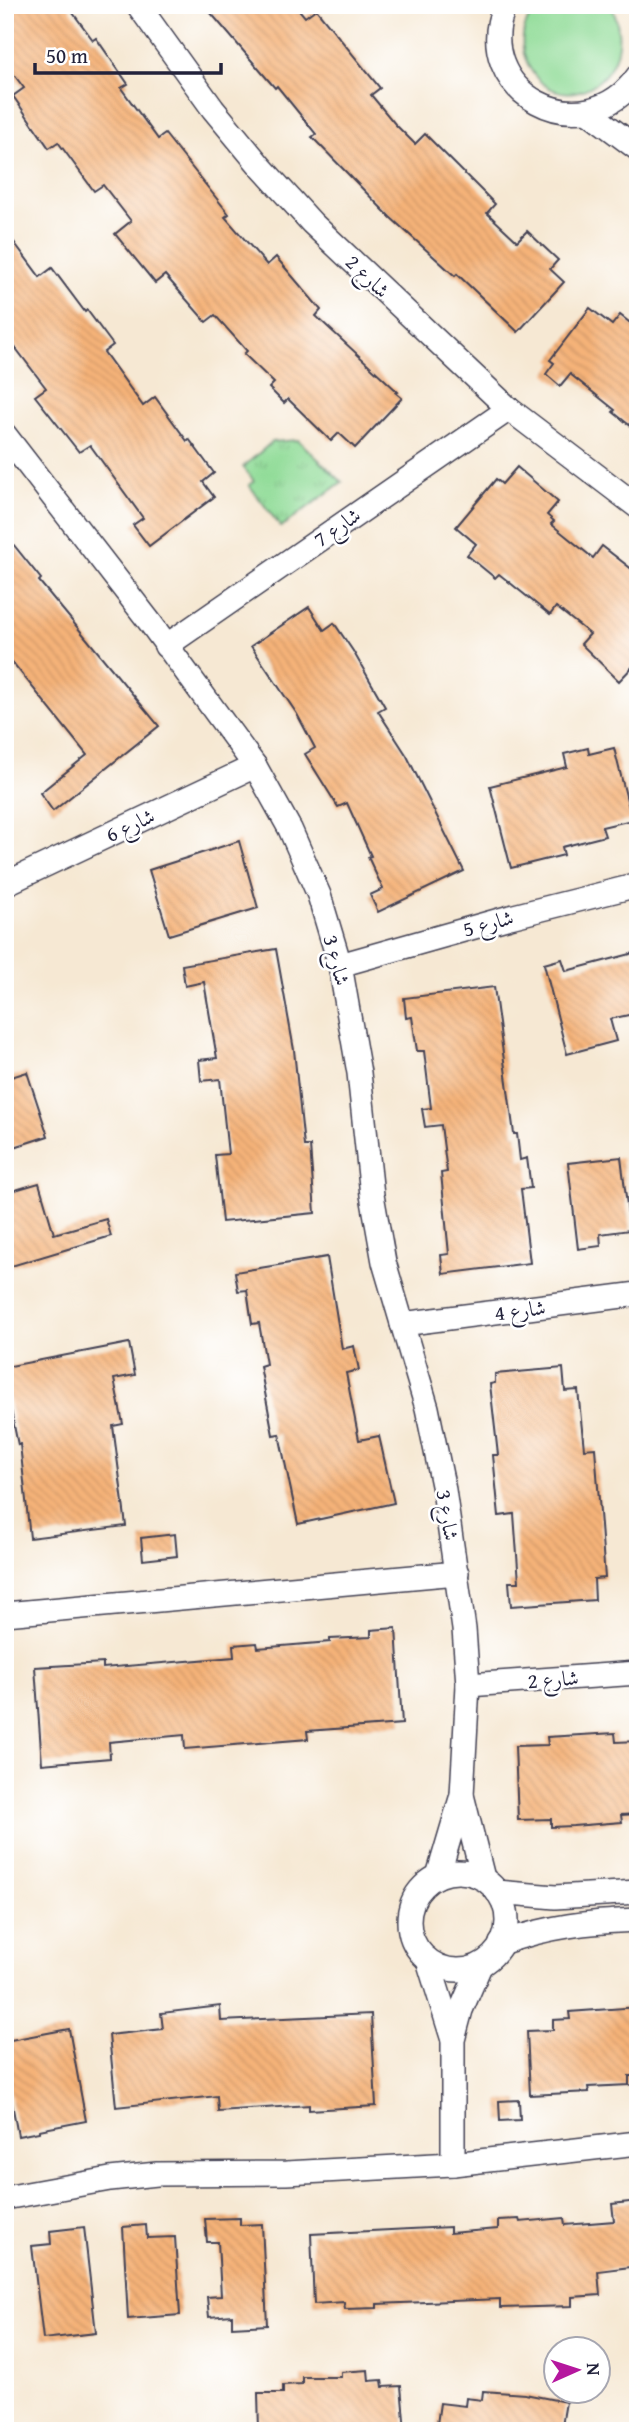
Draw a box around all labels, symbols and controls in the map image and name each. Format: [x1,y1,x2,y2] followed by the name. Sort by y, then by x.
[35,32,220,76] scale bar
[46,40,88,71] text: 50 m
[337,247,397,307] street label: شارع 2
[307,500,369,557] street label: شارع 7
[100,800,161,853] street label: شارع 6
[459,901,518,947] street label: شارع 5
[313,931,359,990] street label: شارع 3
[493,1291,548,1331] street label: شارع 4
[426,1487,467,1543] street label: شارع 3
[526,1662,580,1699] street label: شارع 2
[542,2334,612,2404] north arrow
[580,2362,608,2376] text: N

